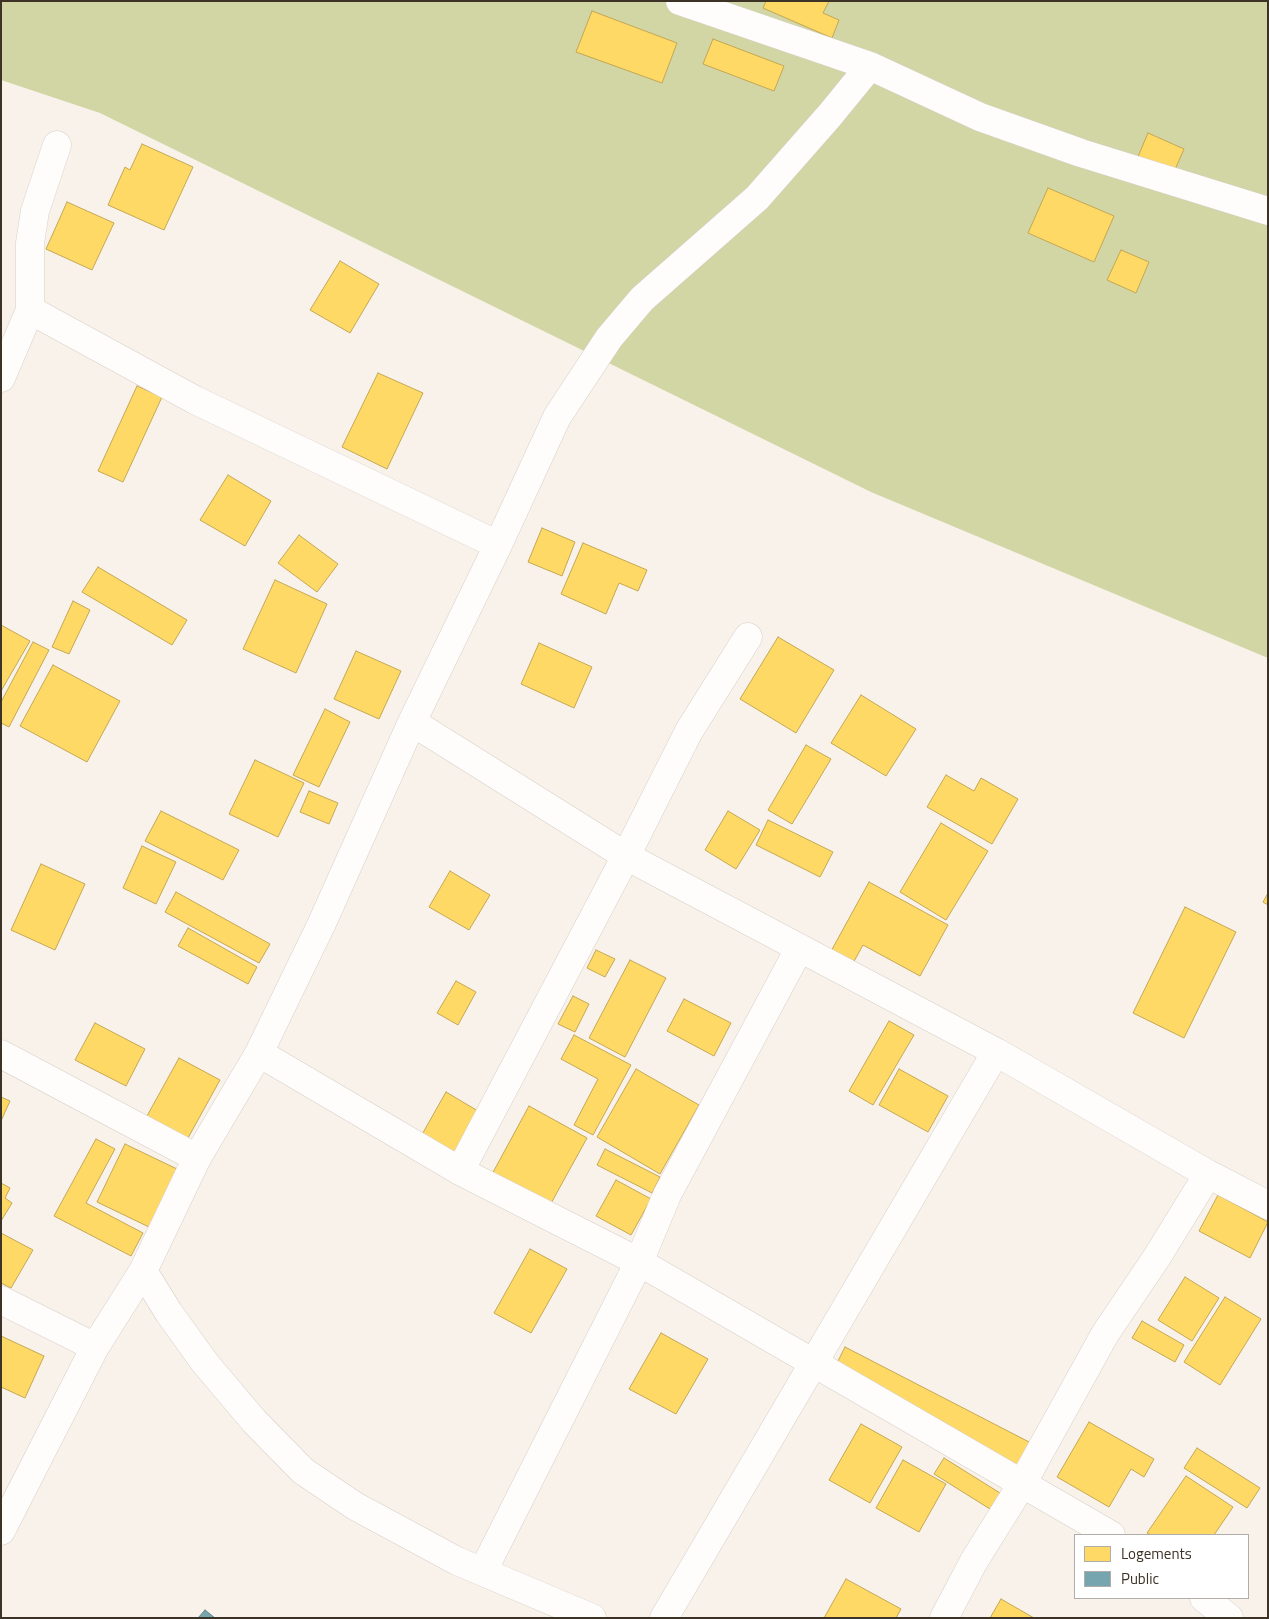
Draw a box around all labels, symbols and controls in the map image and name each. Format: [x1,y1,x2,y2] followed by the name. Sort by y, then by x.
[1074,1534,1249,1599] legend
[1121,1542,1192,1565] text: Logements
[1121,1567,1159,1590] text: Public

